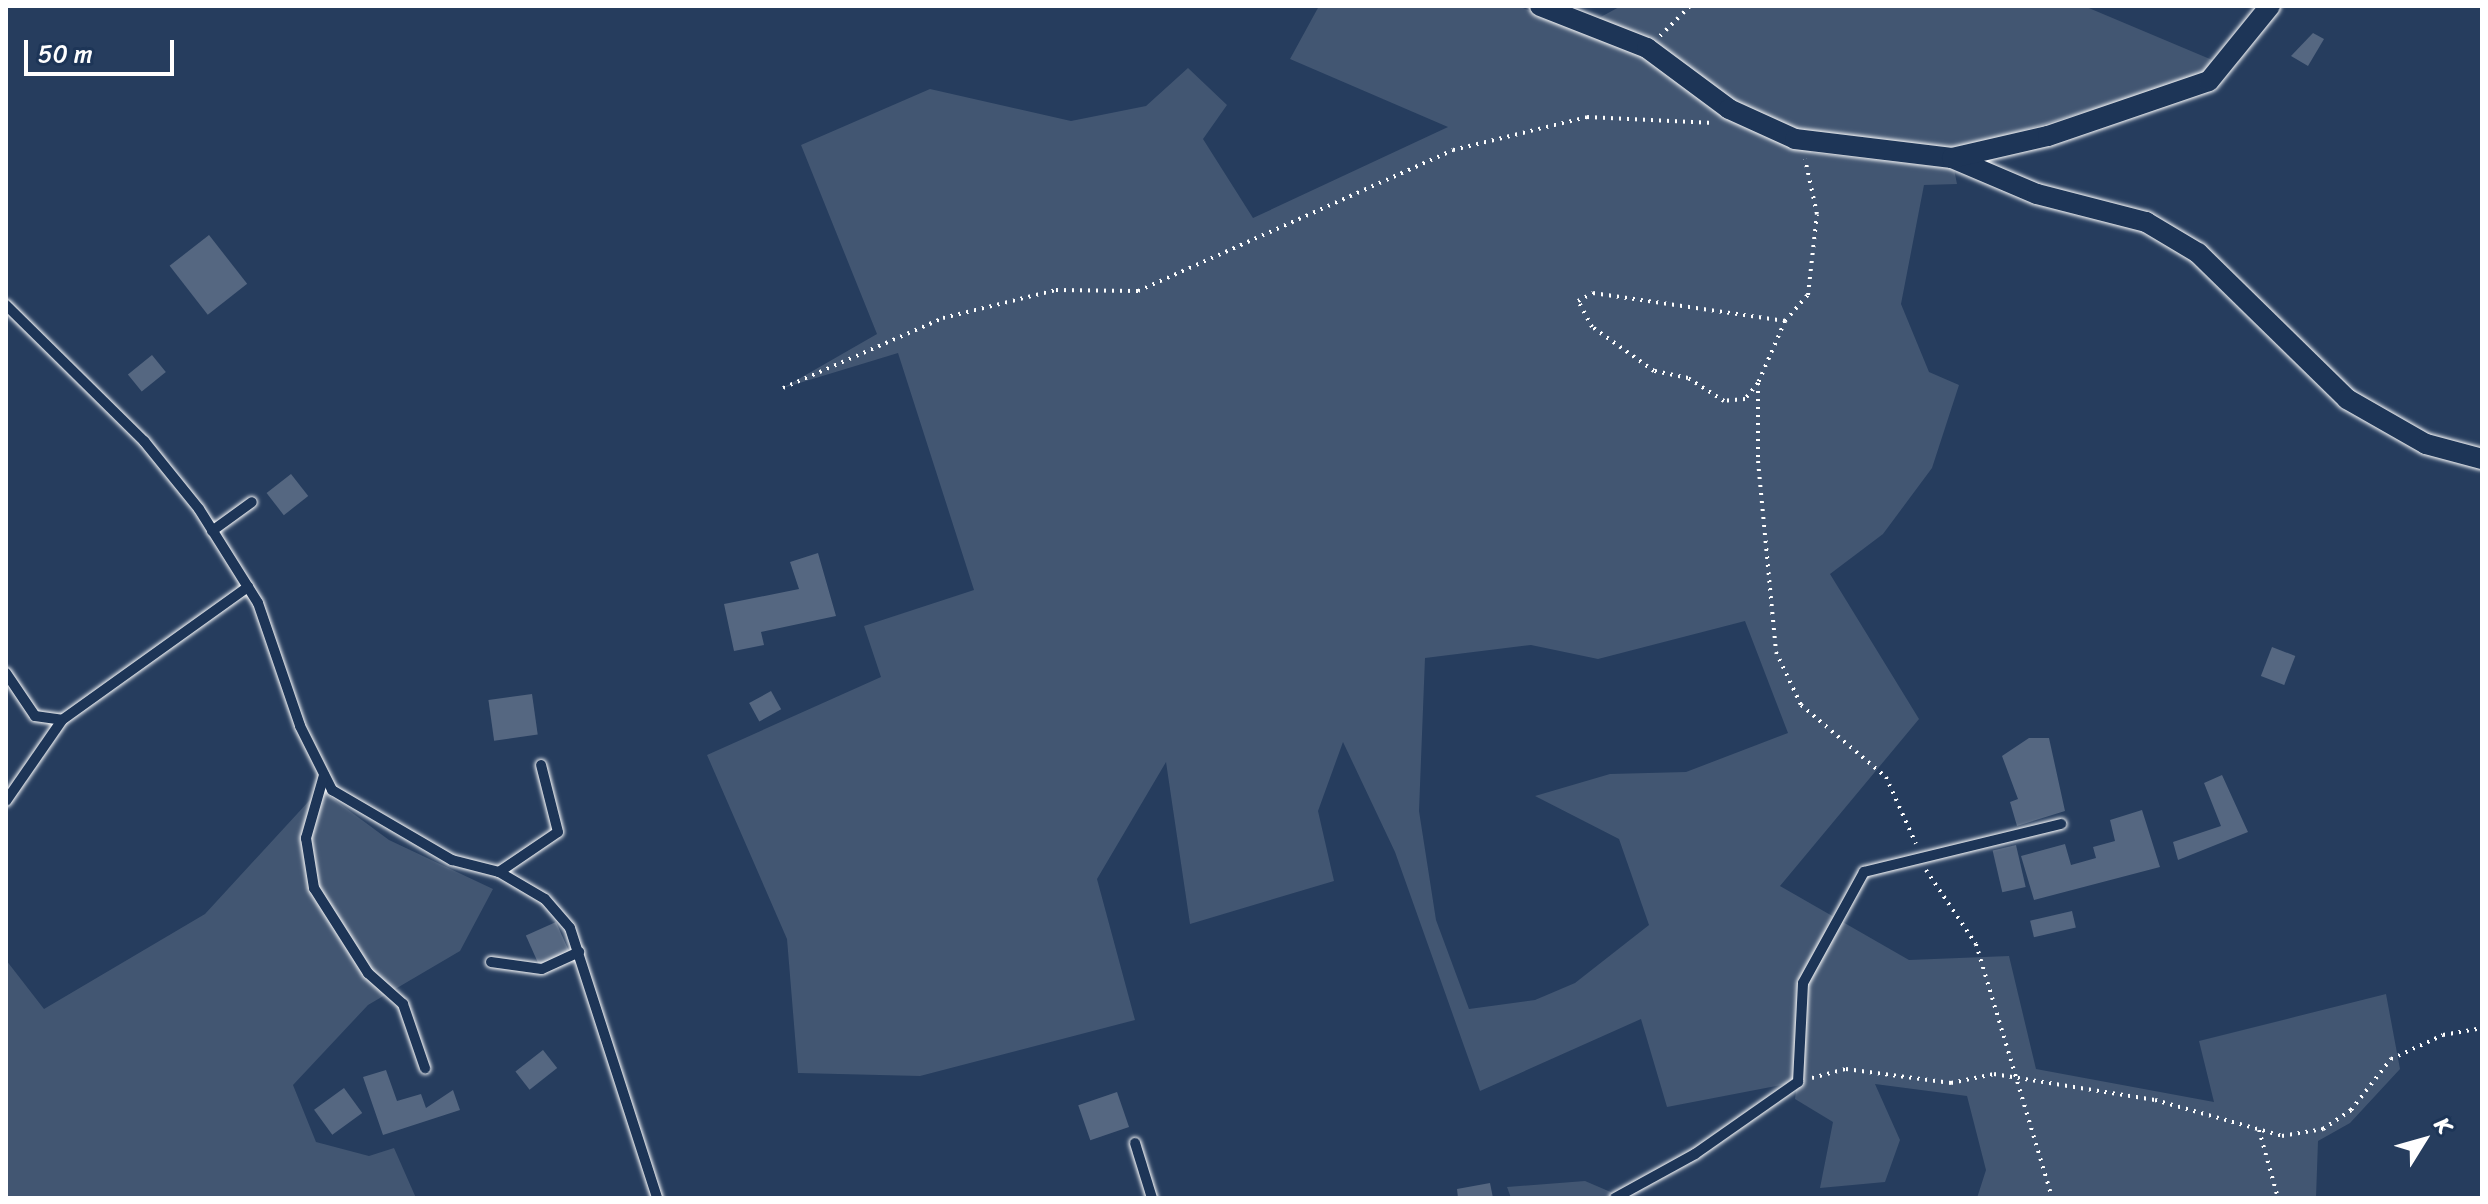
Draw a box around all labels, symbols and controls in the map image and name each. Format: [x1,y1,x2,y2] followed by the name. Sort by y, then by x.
[28,24,178,74] scale bar
[38,33,93,75] text: 50 m
[2384,1100,2464,1180] north arrow
[2424,1108,2463,1142] text: K

